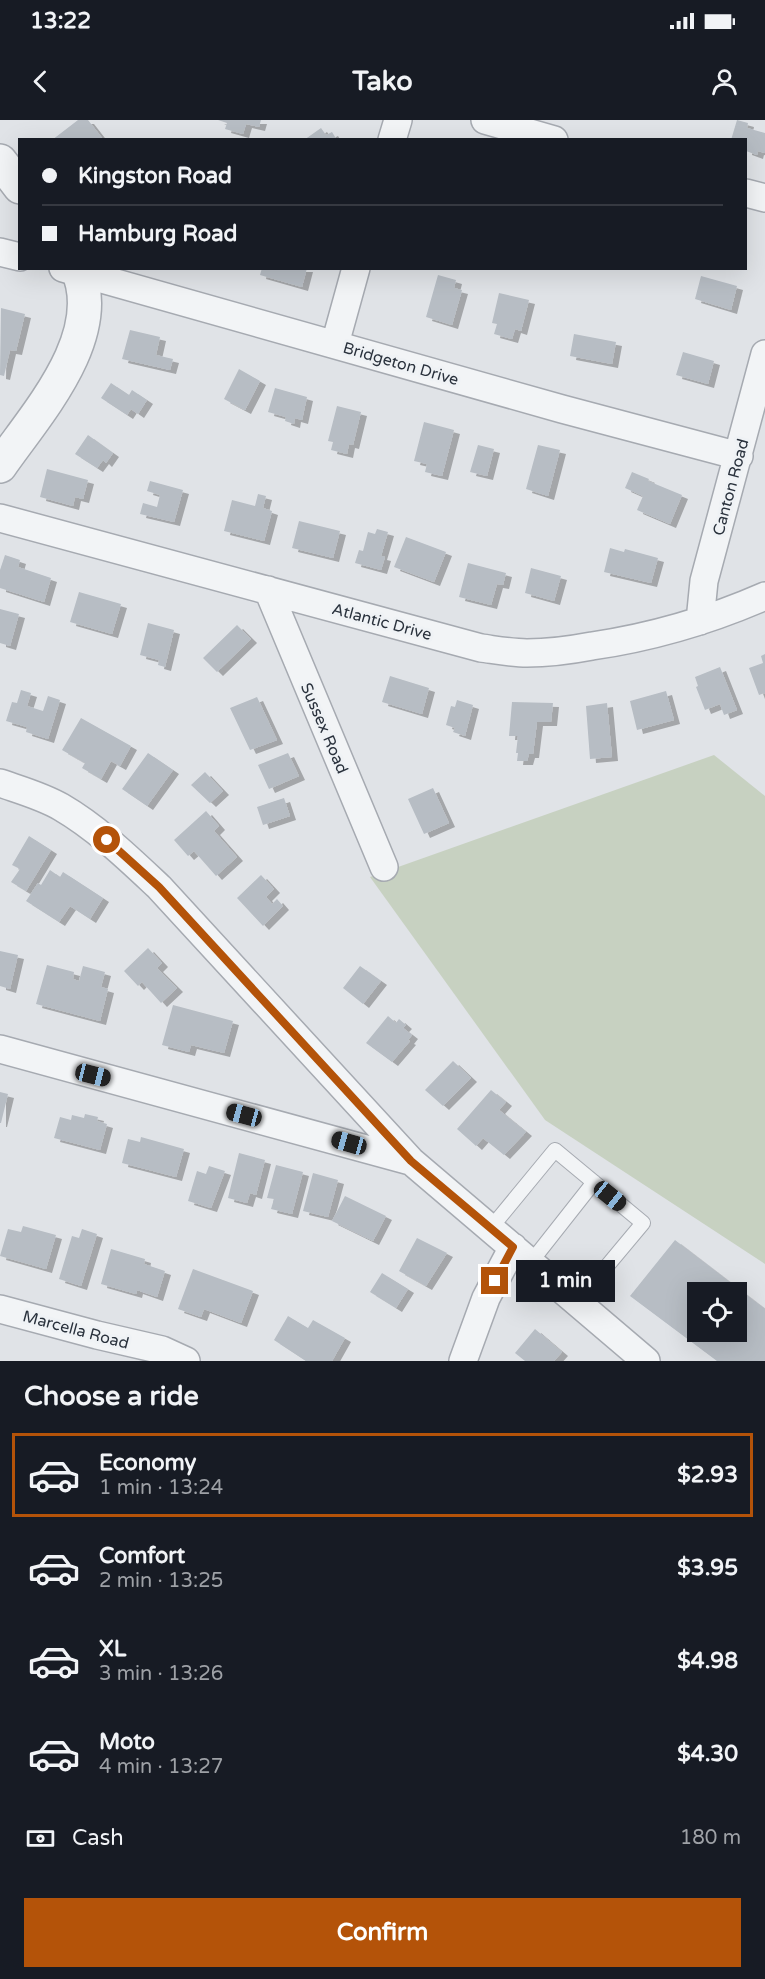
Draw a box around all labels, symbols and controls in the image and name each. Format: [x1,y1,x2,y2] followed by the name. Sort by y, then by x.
[30,8,91,34] text: 13:22
[24,65,57,98] icon: back
[352,65,413,98] text: Tako
[708,65,741,98] icon: person
[78,163,232,189] text: Kingston Road
[78,221,237,247] text: Hamburg Road
[341,338,461,390] street label: Bridgeton Drive
[708,437,754,538] street label: Canton Road
[330,599,434,645] street label: Atlantic Drive
[296,680,352,777] street label: Sussex Road
[93,826,120,853] route start
[73,1062,113,1088] car
[224,1102,264,1128] car
[329,1129,369,1157] car
[590,1178,630,1214] car
[516,1260,615,1302] callout: 1 min
[481,1267,508,1294] route end
[539,1269,592,1293] text: 1 min
[687,1282,747,1342] map controls
[687,1282,747,1342] button: locate
[20,1306,131,1354] street label: Marcella Road
[24,1380,199,1413] text: Choose a ride
[27,1448,81,1502] icon: car
[99,1450,196,1476] text: Economy
[677,1462,738,1488] text: $2.93
[99,1476,223,1500] text: 1 min · 13:24
[27,1541,81,1595] icon: car
[99,1543,185,1569] text: Comfort
[677,1555,738,1581] text: $3.95
[99,1569,223,1593] text: 2 min · 13:25
[27,1634,81,1688] icon: car
[99,1636,126,1662] text: XL
[677,1648,738,1674] text: $4.98
[99,1662,223,1686] text: 3 min · 13:26
[27,1727,81,1781] icon: car
[99,1729,155,1755] text: Moto
[677,1741,738,1767] text: $4.30
[99,1755,223,1779] text: 4 min · 13:27
[24,1822,57,1855] icon: cash
[72,1825,124,1851] text: Cash
[680,1826,741,1850] text: 180 m
[24,1898,741,1967] button: Confirm

